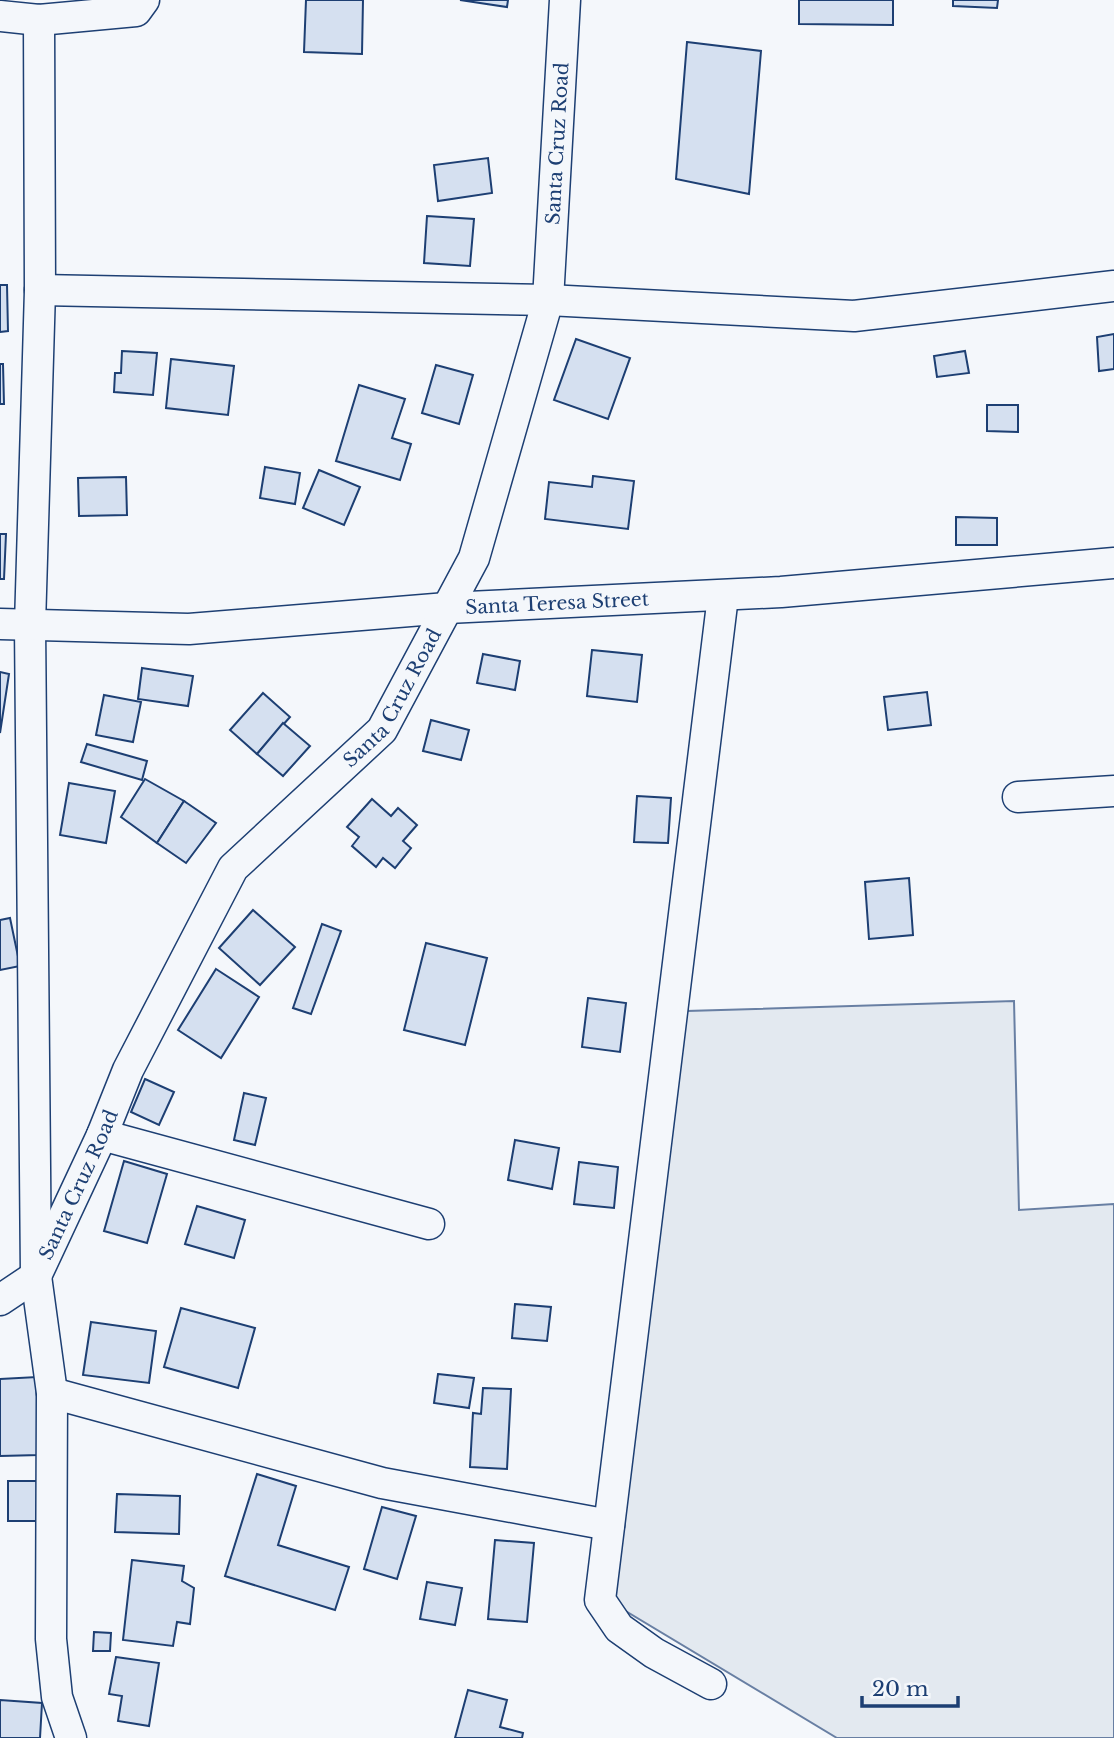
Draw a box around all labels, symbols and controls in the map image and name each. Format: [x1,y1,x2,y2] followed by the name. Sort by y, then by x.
[541,61,573,225] street label: Santa Cruz Road
[465,587,650,619] street label: Santa Teresa Street
[339,625,446,772] street label: Santa Cruz Road
[34,1106,123,1263] street label: Santa Cruz Road
[862,1664,958,1708] scale bar
[872,1676,929,1702] text: 20 m

